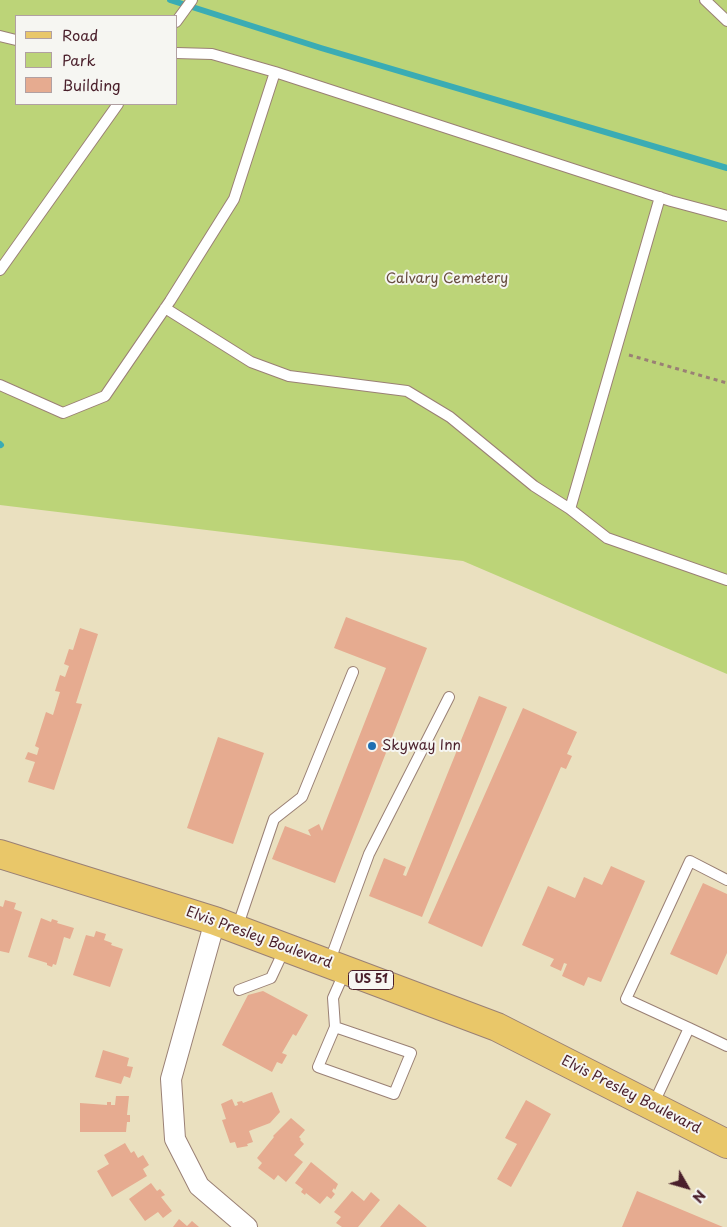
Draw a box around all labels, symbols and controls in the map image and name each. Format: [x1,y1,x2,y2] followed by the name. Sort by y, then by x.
[15,15,178,105] legend
[62,23,98,46] text: Road
[62,48,96,71] text: Park
[62,73,121,96] text: Building
[386,271,508,287] park label: Calvary Cemetery
[382,738,461,754] place label: Skyway Inn
[366,740,378,752] marker: Skyway Inn
[184,904,334,972] street label: Elvis Presley Boulevard
[348,970,394,990] road number: US 51
[559,1053,703,1137] street label: Elvis Presley Boulevard
[662,1162,712,1212] north arrow
[688,1186,711,1207] text: N

